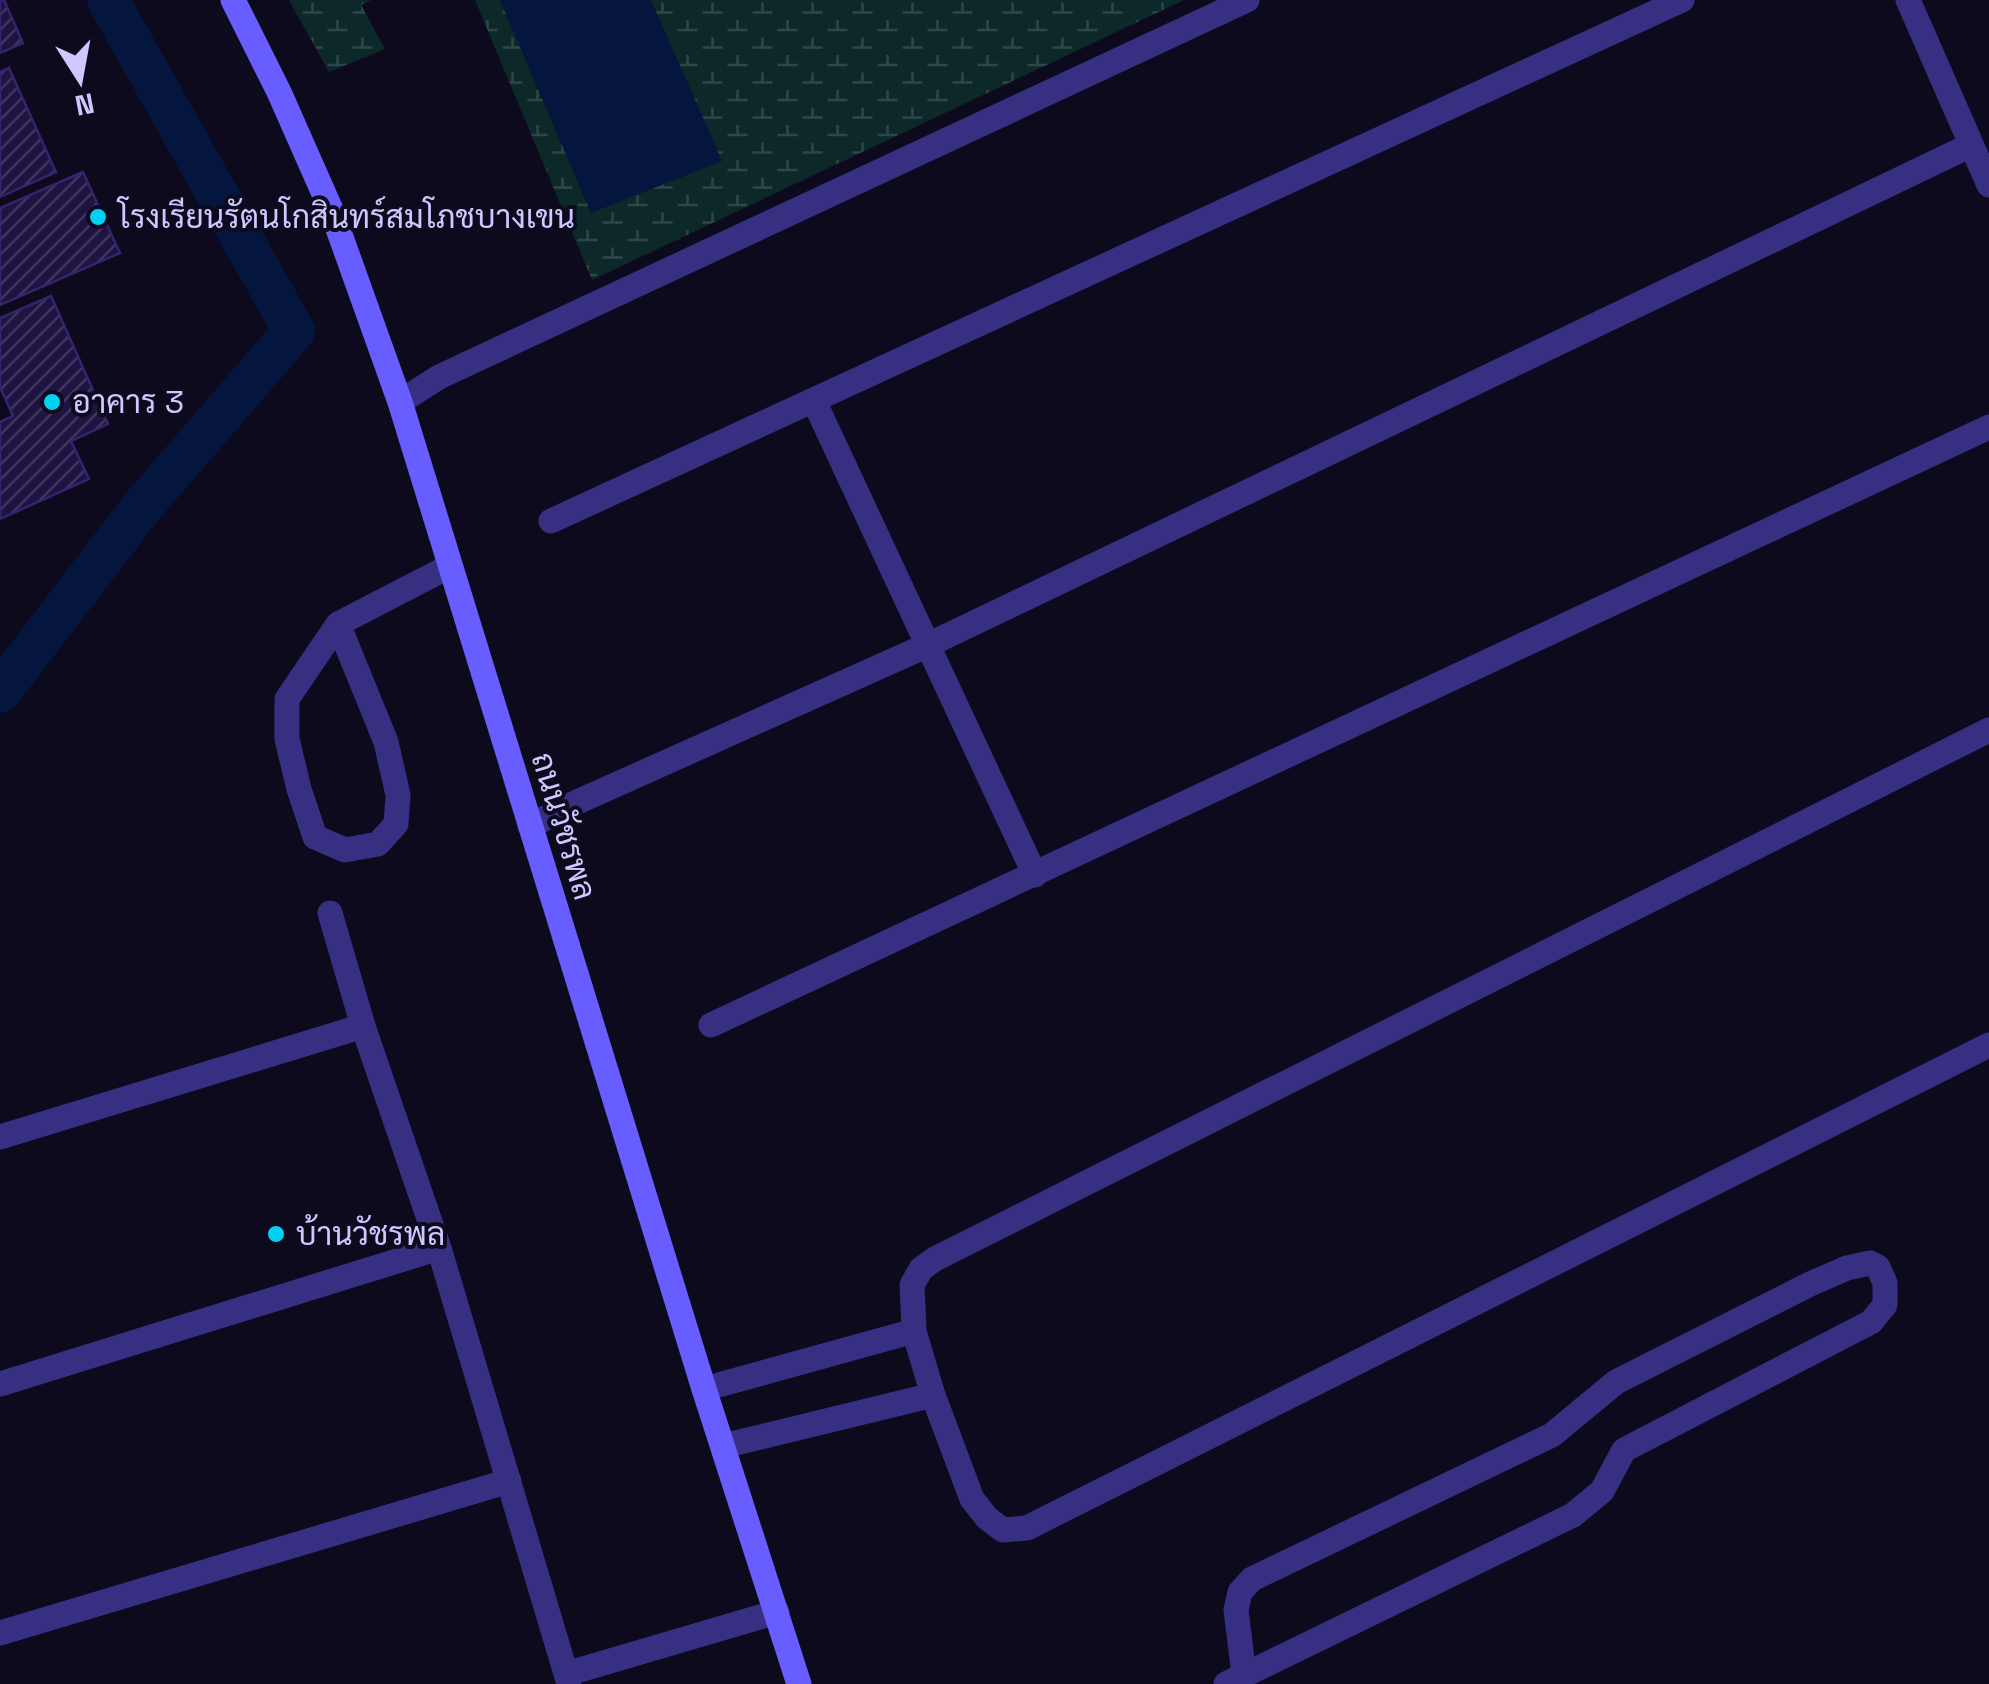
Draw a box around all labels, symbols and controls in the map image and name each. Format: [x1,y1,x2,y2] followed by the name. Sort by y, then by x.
[30,30,130,130] north arrow
[72,85,97,124] text: N
[116,196,575,237] place label: โรงเรียนรัตนโกสินทร์สมโภชบางเขน
[87,206,109,228] marker: โรงเรียนรัตนโกสินทร์สมโภชบางเขน
[72,382,184,422] place label: อาคาร 3
[41,391,63,413] marker: อาคาร 3
[523,747,605,905] street label: ถนนวัชรพล
[296,1213,445,1254] place label: บ้านวัชรพล
[265,1223,287,1245] marker: บ้านวัชรพล

